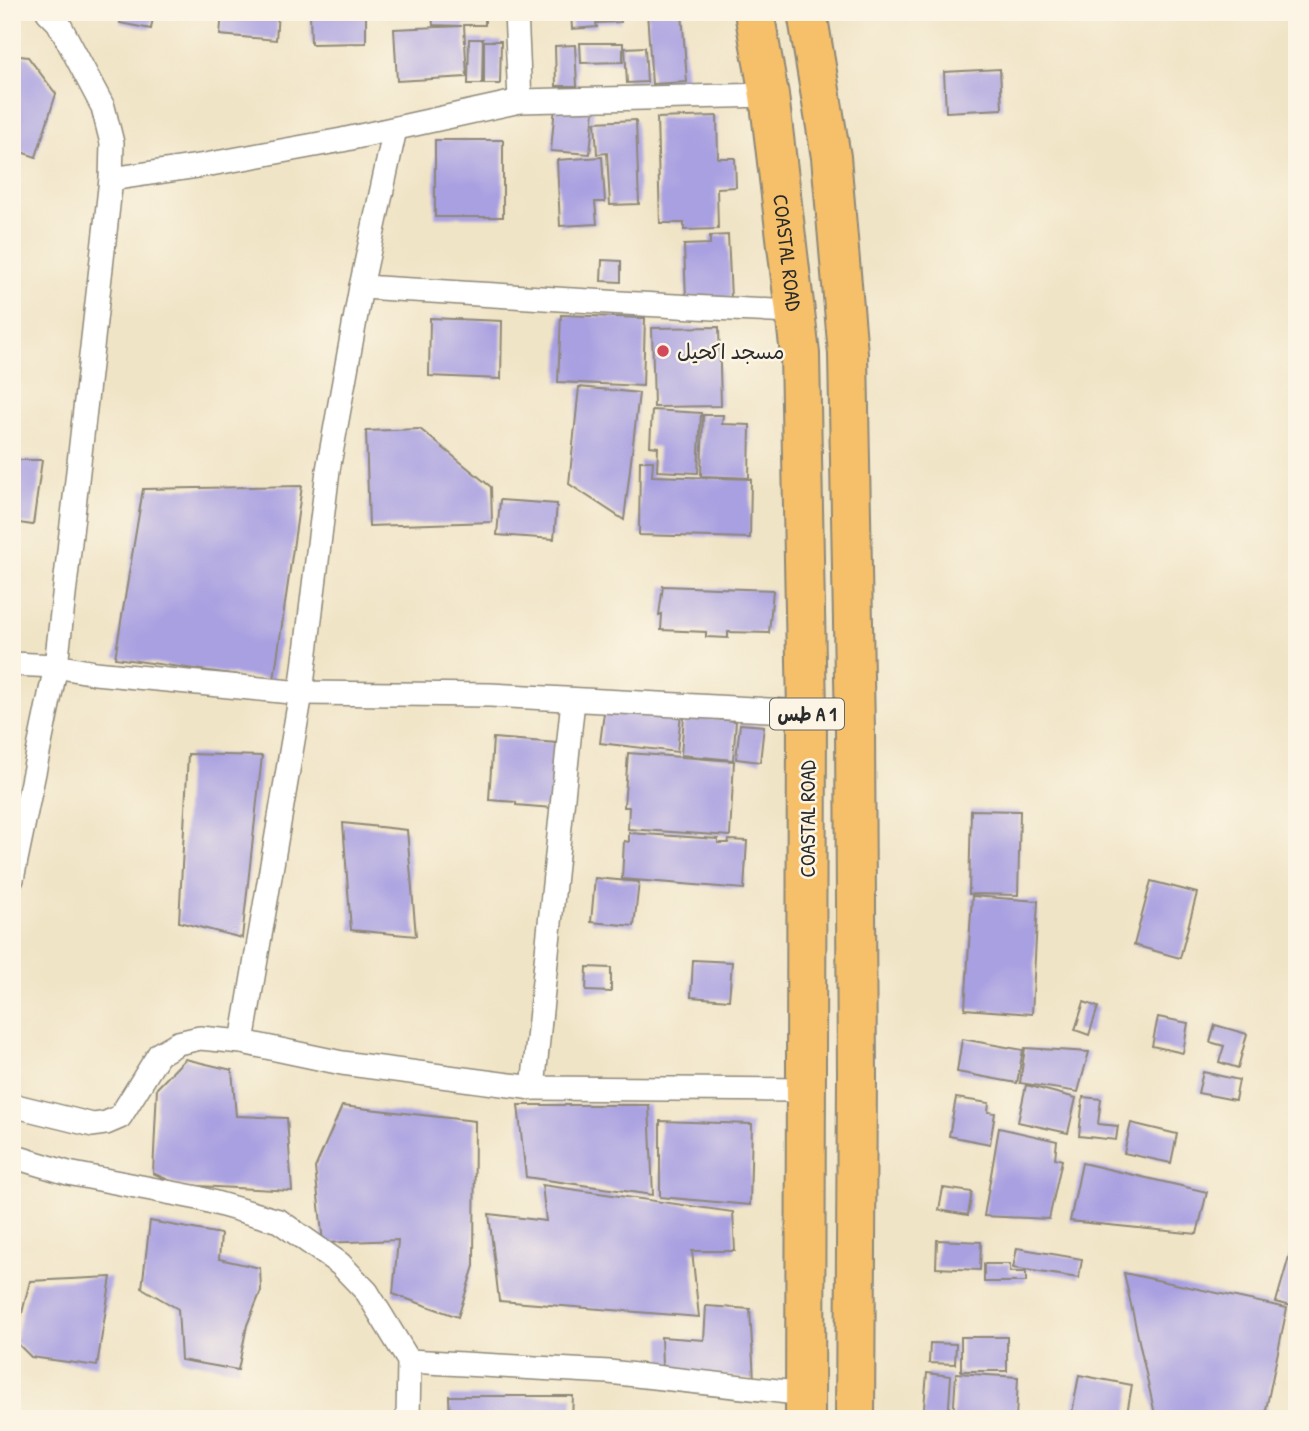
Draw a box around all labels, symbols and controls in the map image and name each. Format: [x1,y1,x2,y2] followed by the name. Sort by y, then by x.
[766,193,809,313] street label: COASTAL ROAD
[677,337,785,366] place label: مسجد اكحيل
[655,343,671,359] marker: مسجد اكحيل
[770,698,844,730] road number: طس A 1
[793,760,822,878] street label: COASTAL ROAD

